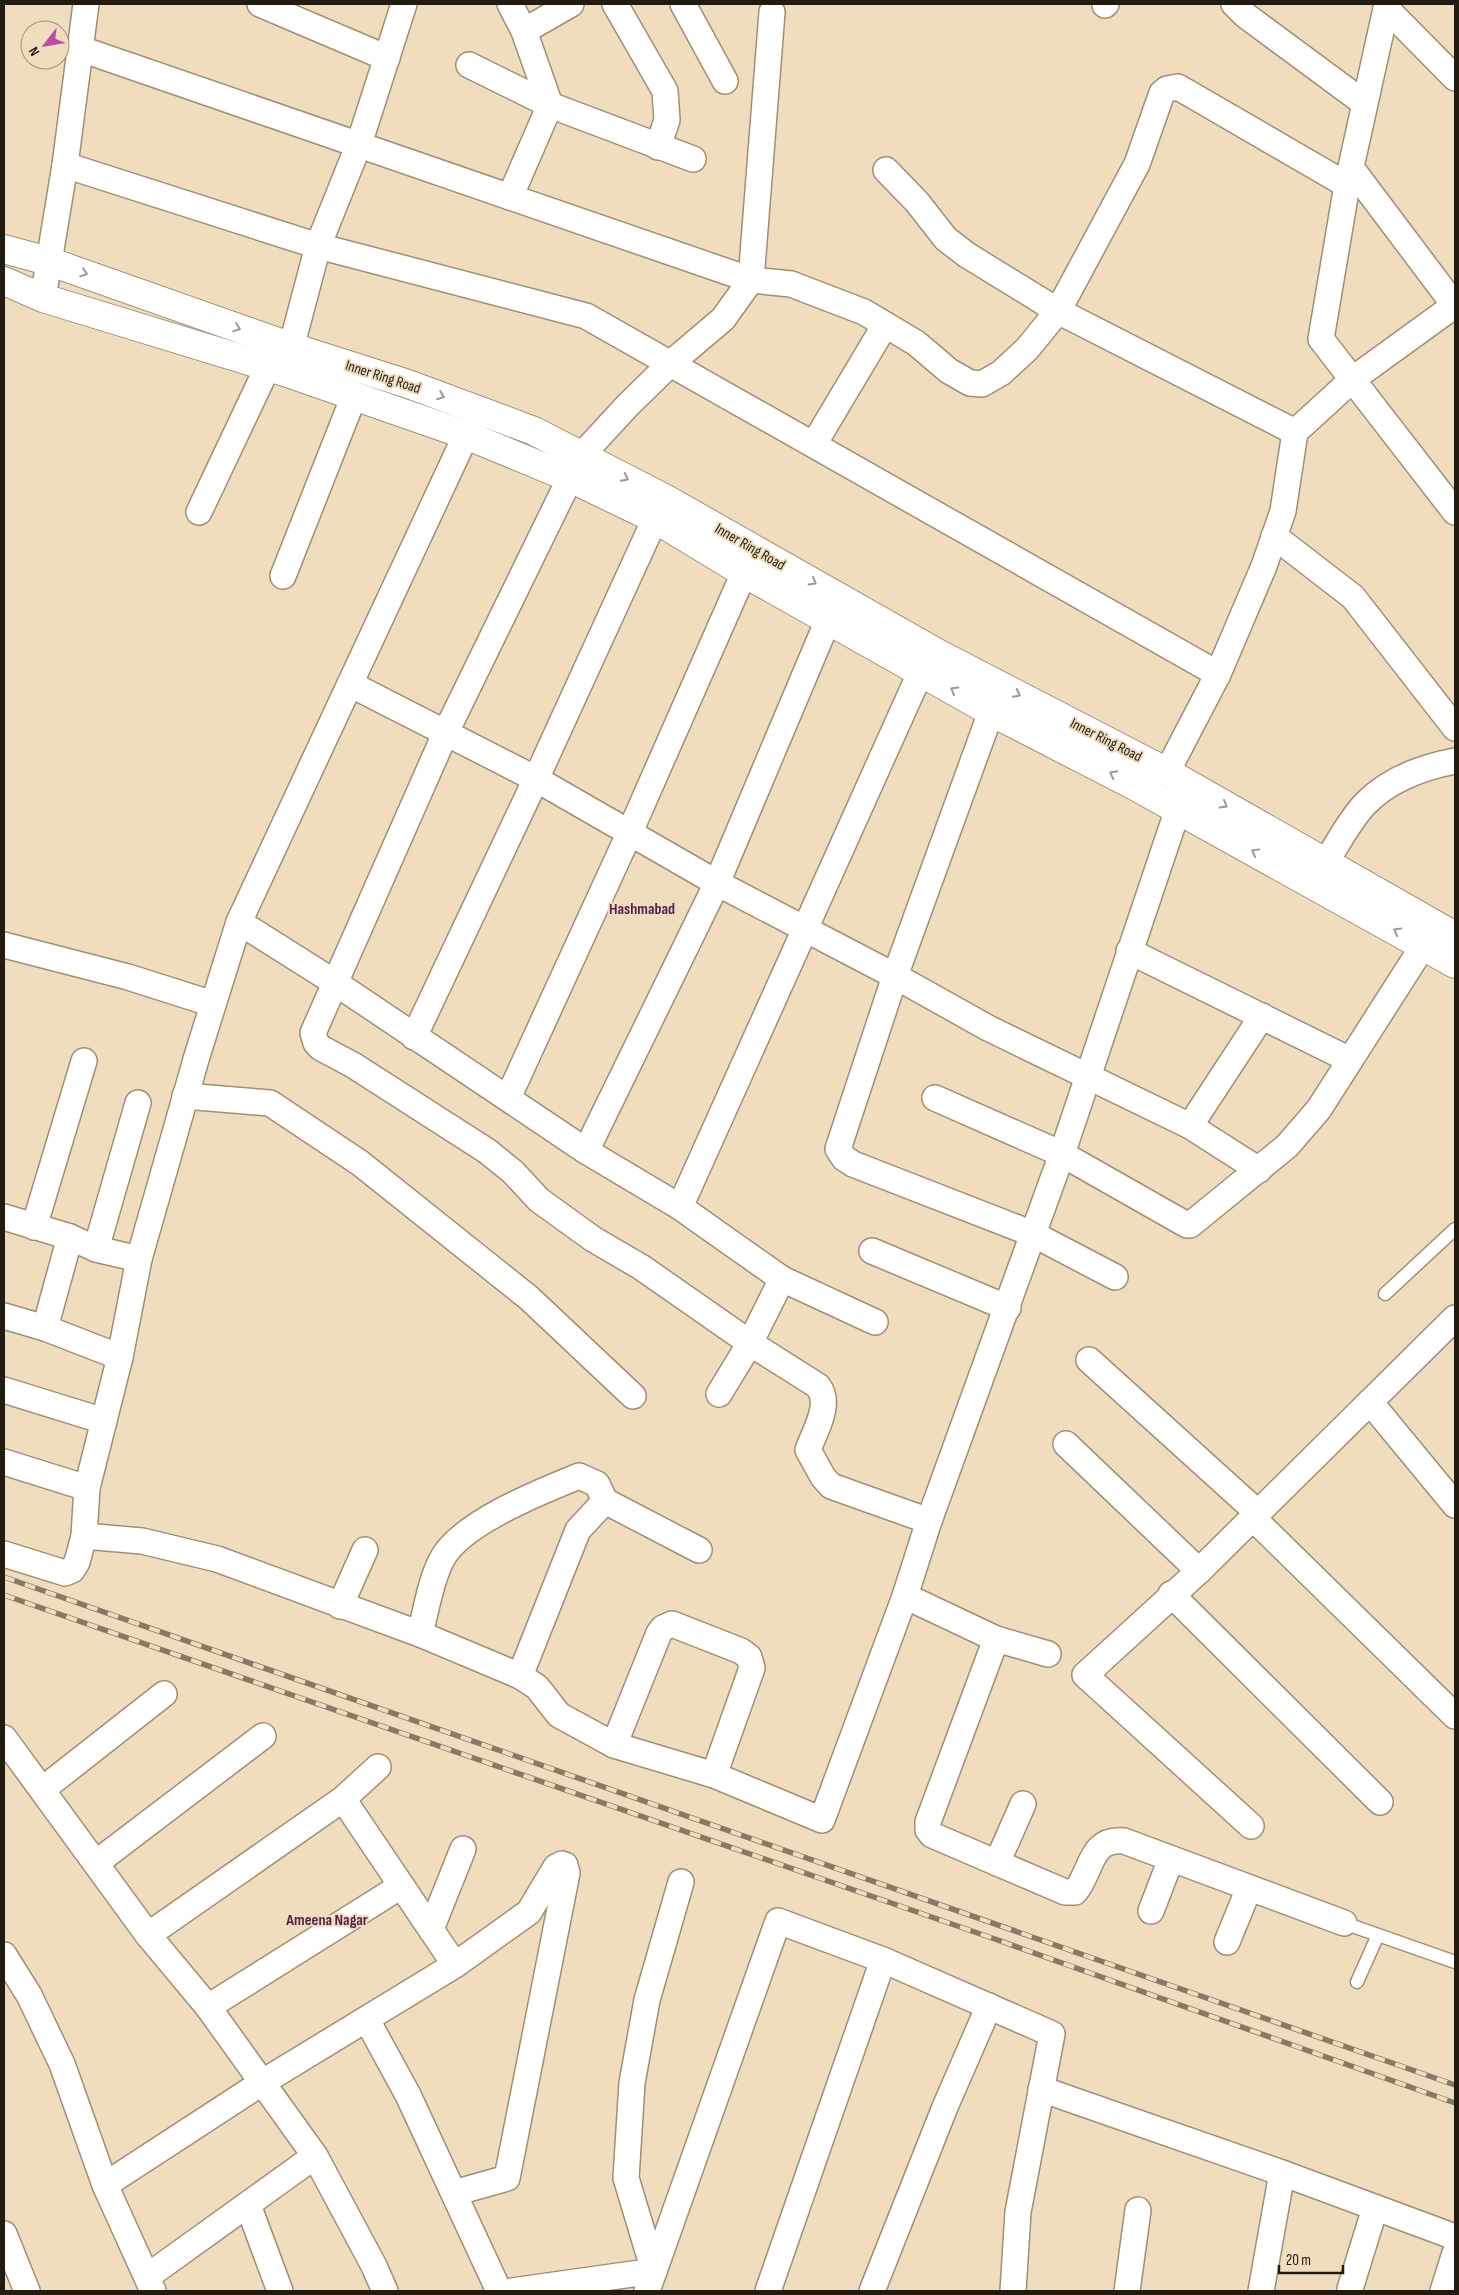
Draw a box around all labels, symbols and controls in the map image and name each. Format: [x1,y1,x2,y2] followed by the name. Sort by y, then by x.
[20,20,70,70] north arrow
[25,44,43,59] text: N
[79,267,88,277] one-way arrow
[232,322,241,332] one-way arrow
[343,356,423,398] street label: Inner Ring Road
[436,390,445,400] one-way arrow
[620,472,629,482] one-way arrow
[711,519,789,575] street label: Inner Ring Road
[807,576,816,586] one-way arrow
[950,687,959,697] one-way arrow
[1011,688,1020,698] one-way arrow
[1067,714,1145,766] street label: Inner Ring Road
[1109,770,1118,780] one-way arrow
[1218,799,1227,809] one-way arrow
[1252,849,1261,859] one-way arrow
[609,900,675,919] district label: Hashmabad
[1394,928,1403,938] one-way arrow
[285,1911,368,1930] district label: Ameena Nagar
[1279,2242,1343,2274] scale bar
[1286,2251,1311,2270] text: 20 m

